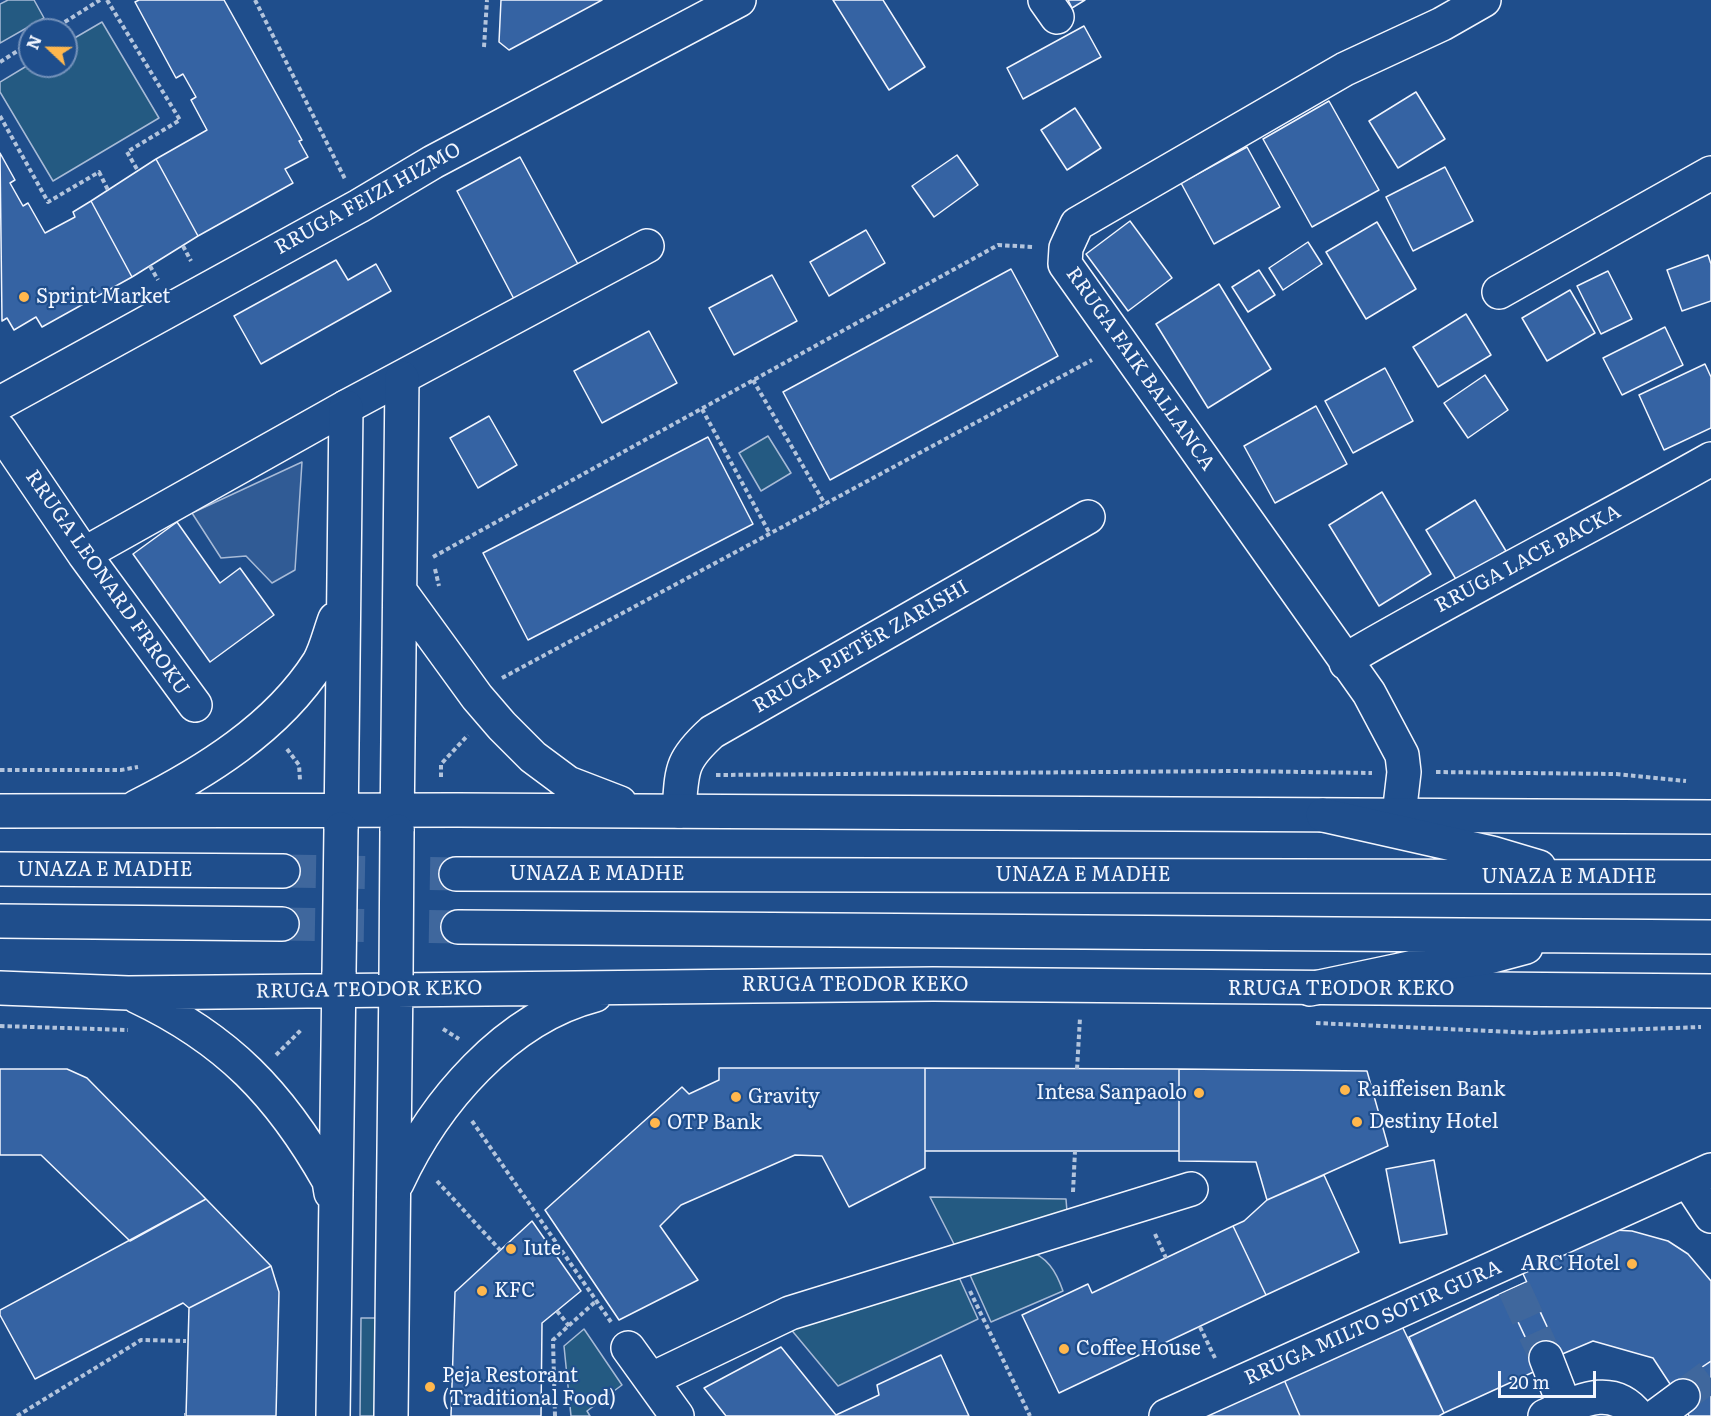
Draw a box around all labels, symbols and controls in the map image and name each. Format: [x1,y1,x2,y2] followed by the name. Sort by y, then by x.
[18,18,78,78] north arrow
[20,31,47,53] text: N
[271,138,465,260] street label: RRUGA FEIZI HIZMO
[1061,263,1219,475] street label: RRUGA FAIK BALLANCA
[36,285,170,309] place label: Sprint Market
[17,290,31,304] marker: Sprint Market
[20,466,194,700] street label: RRUGA LEONARD FRROKU
[1431,500,1625,618] street label: RRUGA LACE BACKA
[749,575,973,719] street label: RRUGA PJETËR ZARISHI
[18,858,192,882] street label: UNAZA E MADHE
[510,862,684,886] street label: UNAZA E MADHE
[996,863,1170,887] street label: UNAZA E MADHE
[1482,865,1656,889] street label: UNAZA E MADHE
[742,973,968,997] street label: RRUGA TEODOR KEKO
[255,976,483,1004] street label: RRUGA TEODOR KEKO
[1228,977,1454,1001] street label: RRUGA TEODOR KEKO
[1357,1078,1505,1102] place label: Raiffeisen Bank
[1036,1081,1187,1105] place label: Intesa Sanpaolo
[1338,1083,1352,1097] marker: Raiffeisen Bank
[748,1085,820,1109] place label: Gravity
[1192,1086,1206,1100] marker: Intesa Sanpaolo
[729,1090,743,1104] marker: Gravity
[1369,1110,1498,1134] place label: Destiny Hotel
[667,1111,762,1135] place label: OTP Bank
[1350,1115,1364,1129] marker: Destiny Hotel
[648,1116,662,1130] marker: OTP Bank
[523,1237,561,1261] place label: Iute
[504,1242,518,1256] marker: Iute
[1521,1252,1620,1276] place label: ARC Hotel
[1241,1255,1505,1391] street label: RRUGA MILTO SOTIR GURA
[1625,1257,1639,1271] marker: ARC Hotel
[494,1279,535,1303] place label: KFC
[475,1284,489,1298] marker: KFC
[1076,1337,1201,1361] place label: Coffee House
[1057,1342,1071,1356] marker: Coffee House
[1501,1359,1598,1397] scale bar
[442,1364,616,1411] place label: Peja Restorant (Traditional Food)
[1509,1368,1550,1395] text: 20 m
[423,1380,437,1394] marker: Peja Restorant (Traditional Food)

